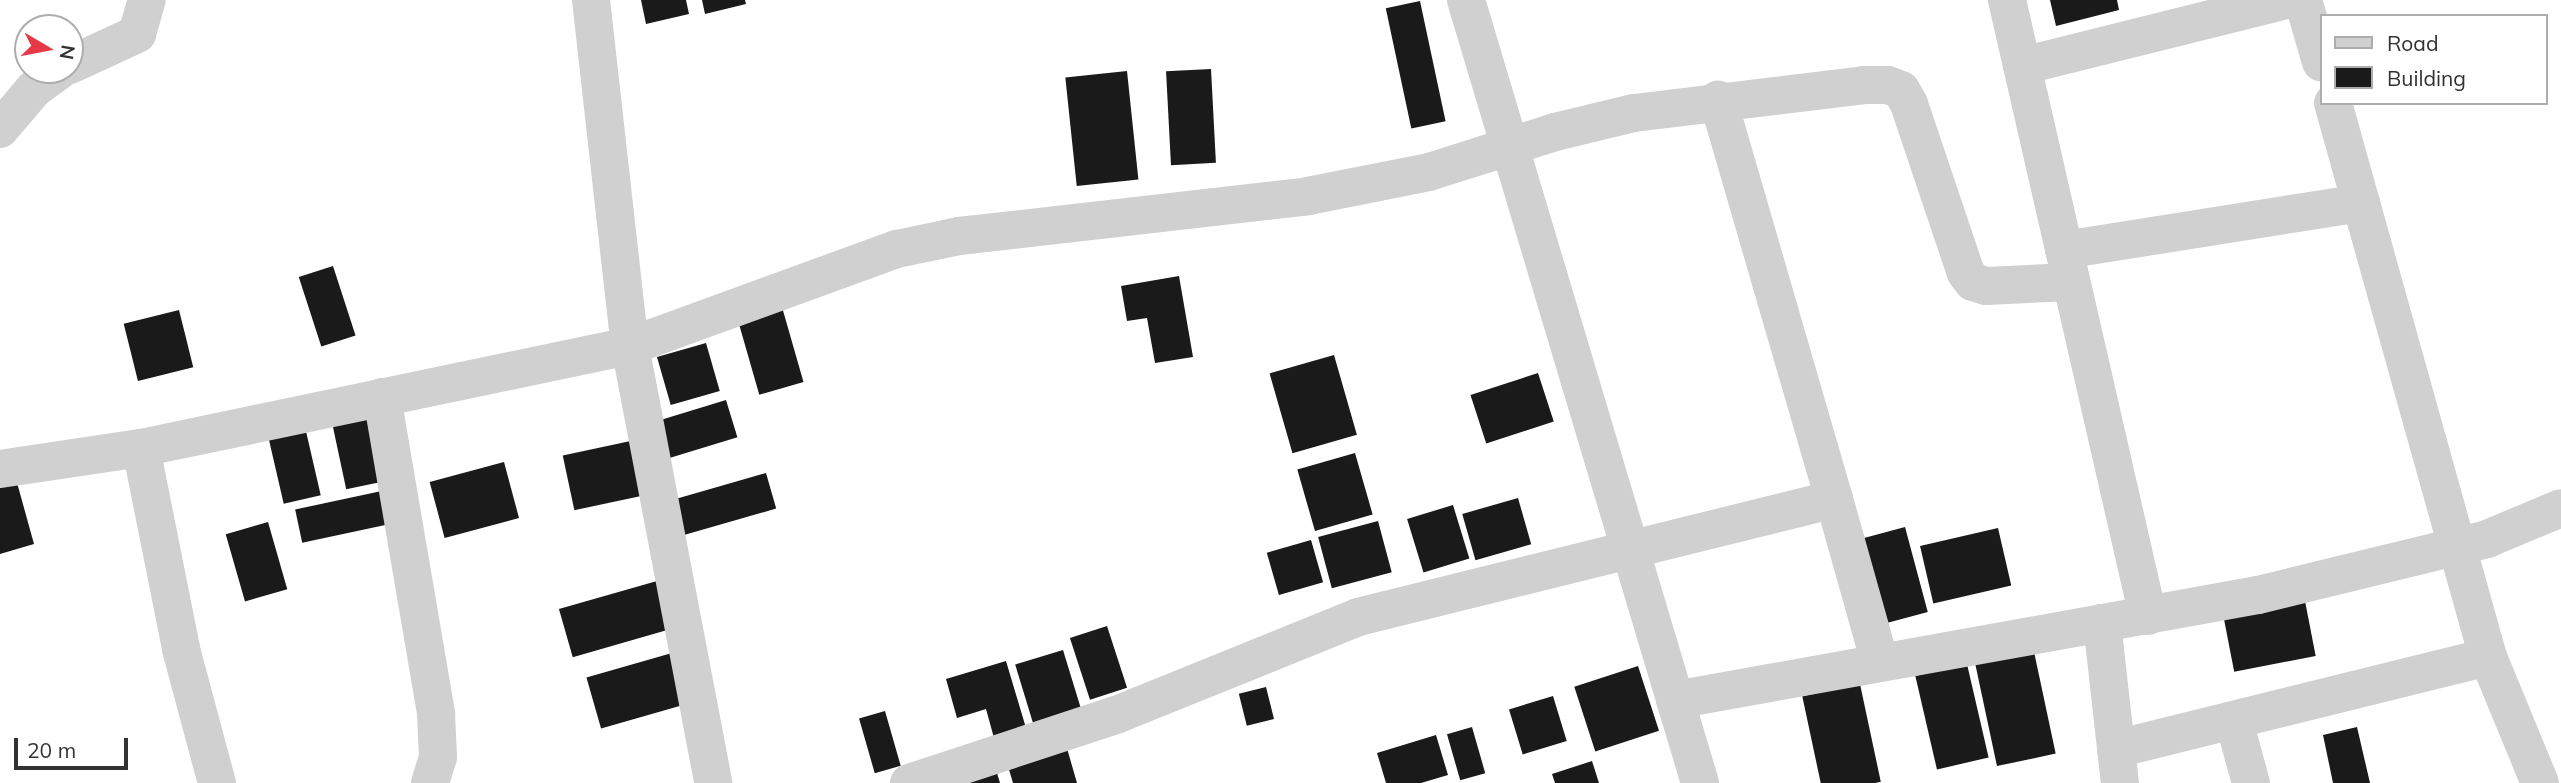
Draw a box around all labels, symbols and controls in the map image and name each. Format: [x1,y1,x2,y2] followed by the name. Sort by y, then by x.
[14,14,84,84] north arrow
[2320,14,2547,105] legend
[2387,30,2438,56] text: Road
[55,43,81,61] text: N
[2387,65,2466,91] text: Building
[18,724,131,768] scale bar
[27,737,76,763] text: 20 m

